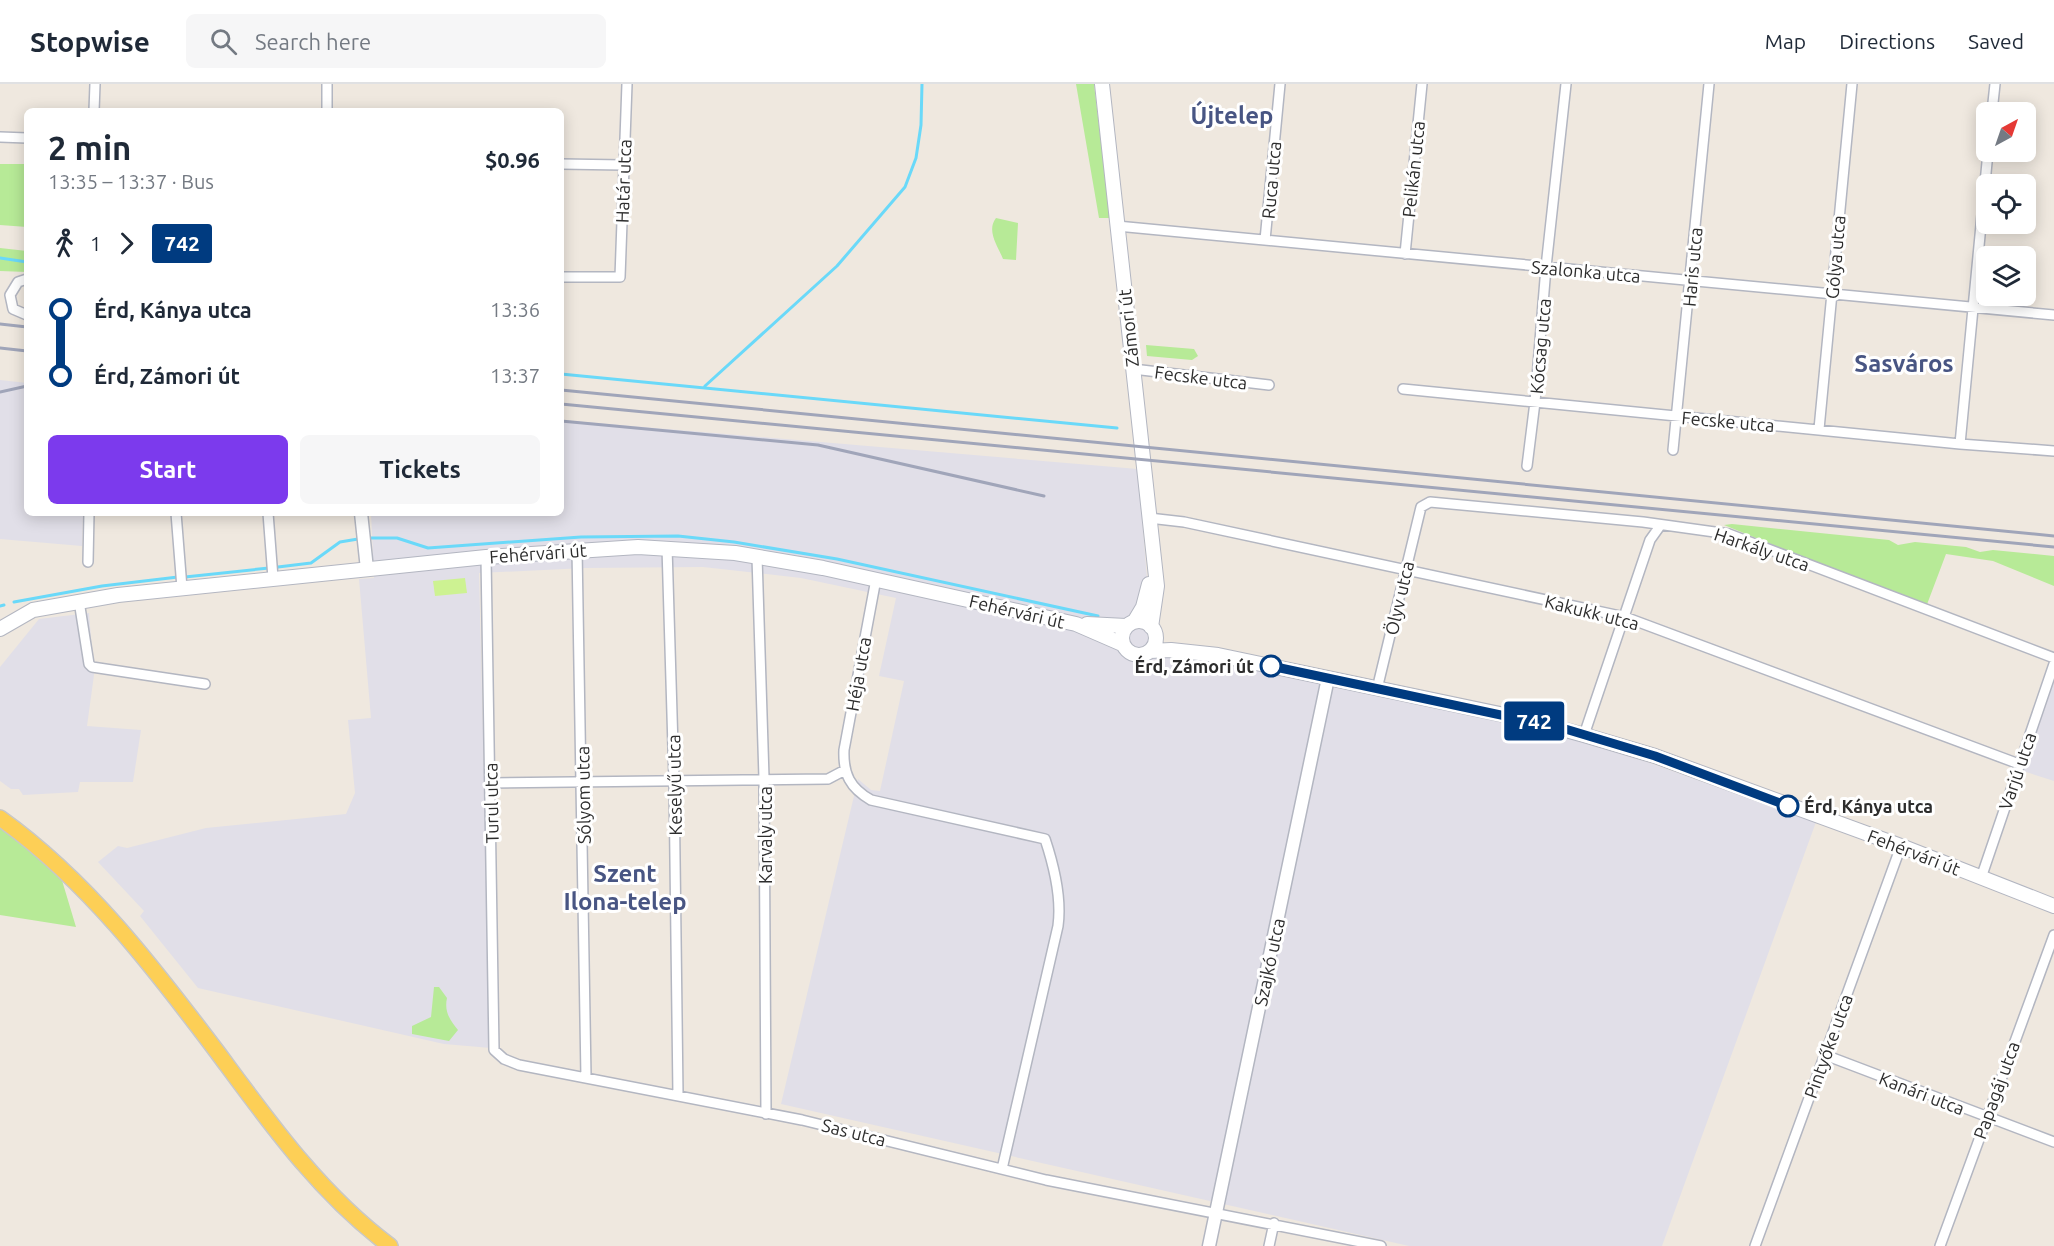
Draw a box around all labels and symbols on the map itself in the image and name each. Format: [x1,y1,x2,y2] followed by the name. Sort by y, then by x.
[1191,100,1273,129] district label: Újtelep
[1976,102,2036,162] north arrow
[1398,120,1428,218] street label: Pelikán utca
[612,139,634,223] street label: Határ utca
[1258,140,1284,220] street label: Ruca utca
[1821,214,1849,300] street label: Gólya utca
[1679,226,1705,308] street label: Haris utca
[1530,256,1642,286] street label: Szalonka utca
[1114,288,1142,368] street label: Zámori út
[1526,297,1554,395] street label: Kócsag utca
[1854,350,1954,377] district label: Sasváros
[1153,361,1249,393] street label: Fecske utca
[1681,407,1775,435] street label: Fecske utca
[1712,523,1812,575] street label: Harkály utca
[489,540,587,566] street label: Fehérvári út
[1381,559,1417,637] street label: Ölyv utca
[967,590,1067,632] street label: Fehérvári út
[1543,591,1641,633] street label: Kakukk utca
[842,635,874,713] street label: Héja utca
[1135,655,1254,676] place label: Érd, Zámori út
[1260,655,1282,677] marker: Érd, Zámori út
[1500,702,1568,740] line badge: 742
[1994,730,2040,812] street label: Varjú utca
[663,734,685,836] street label: Keselyű utca
[572,746,594,844] street label: Sólyom utca
[480,763,502,843] street label: Turul utca
[755,786,775,884] street label: Karvaly utca
[1777,795,1799,817] marker: Érd, Kánya utca
[1804,795,1933,816] place label: Érd, Kánya utca
[1865,825,1963,879] street label: Fehérvári út
[563,860,687,915] district label: Szent Ilona-telep
[1250,916,1288,1008] street label: Szajkó utca
[1800,991,1856,1101] street label: Pintyőke utca
[1969,1038,2023,1142] street label: Papagáj utca
[1876,1068,1968,1118] street label: Kanári utca
[820,1114,888,1150] street label: Sas utca

